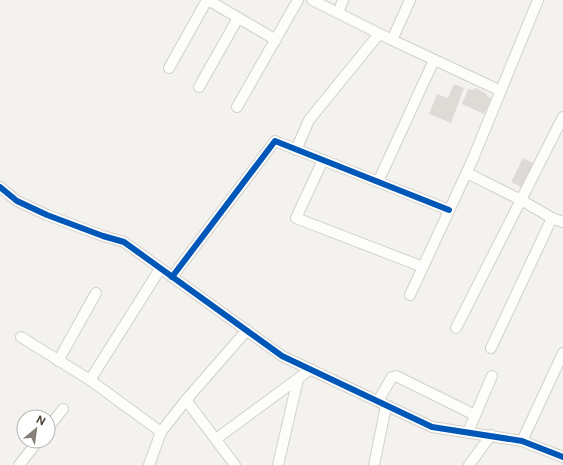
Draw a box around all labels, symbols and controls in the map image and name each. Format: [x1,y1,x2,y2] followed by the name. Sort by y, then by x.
[16,409,56,449] north arrow
[34,413,48,428] text: N

